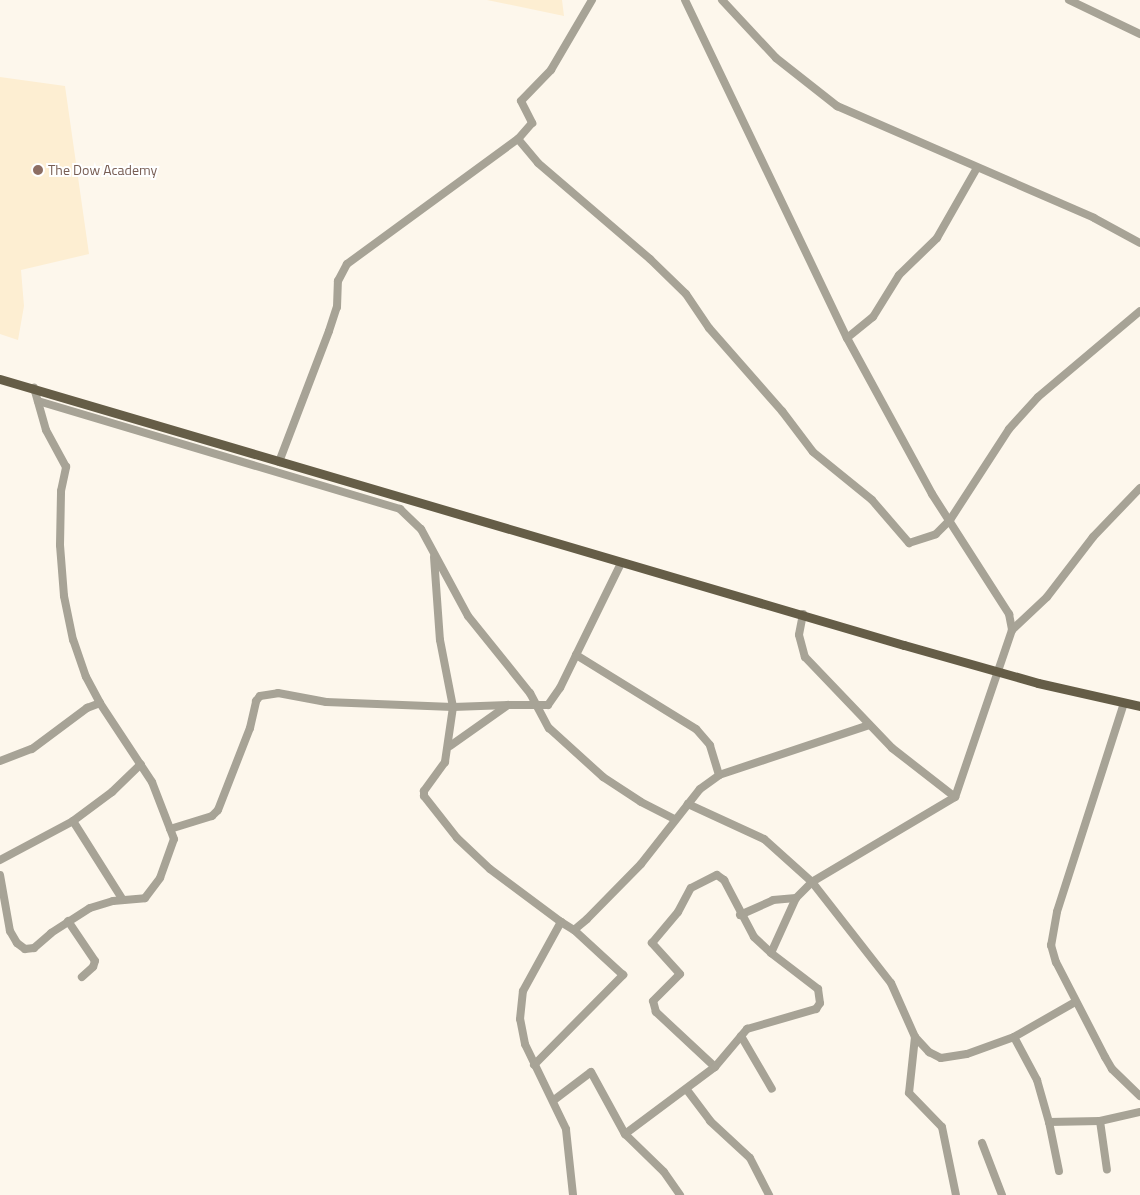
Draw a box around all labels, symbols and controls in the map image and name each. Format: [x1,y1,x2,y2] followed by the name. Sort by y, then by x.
[48,162,157,178] place label: The Dow Academy
[32,164,44,176] marker: The Dow Academy

